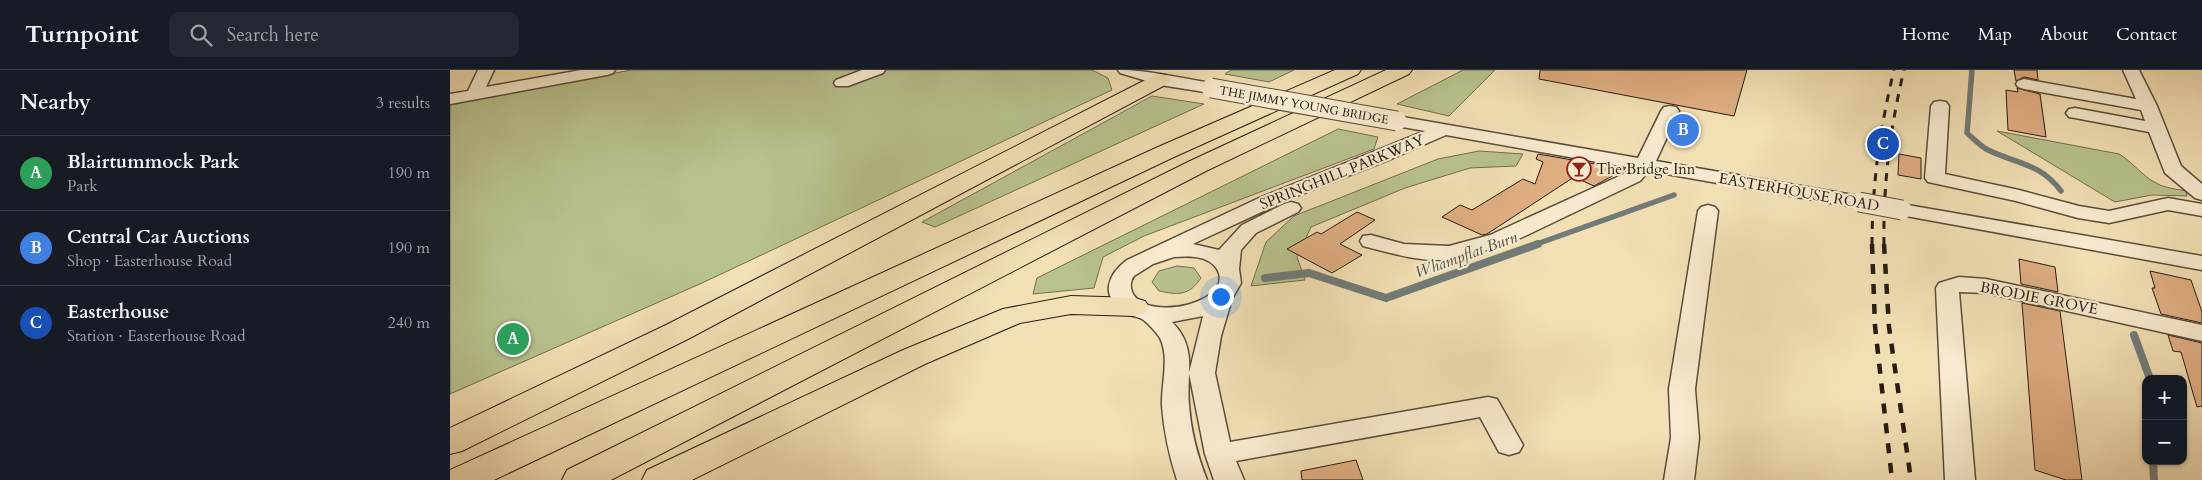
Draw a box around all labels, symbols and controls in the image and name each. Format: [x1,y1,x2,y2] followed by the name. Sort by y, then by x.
[169,12,519,57] search box
[25,18,139,51] text: Turnpoint
[187,21,215,49] icon: search
[227,22,319,48] text: Search here
[1902,22,1950,47] text: Home
[1978,22,2012,47] text: Map
[2040,22,2088,47] text: About
[2116,22,2177,47] text: Contact
[1218,82,1390,128] street label: THE JIMMY YOUNG BRIDGE
[20,88,91,117] text: Nearby
[376,92,430,114] text: 3 results
[1667,111,1699,149] pin: B
[1867,125,1899,163] pin: C
[1257,129,1428,214] street label: SPRINGHILL PARKWAY
[67,149,239,175] text: Blairtummock Park
[1566,156,1592,182] bar icon: The Bridge Inn
[1596,159,1696,179] place label: The Bridge Inn
[30,162,42,184] text: A
[388,162,430,184] text: 190 m
[1717,168,1881,216] street label: EASTERHOUSE ROAD
[67,175,98,197] text: Park
[67,224,250,250] text: Central Car Auctions
[1412,226,1520,284] water label: Whampflat Burn
[30,237,42,259] text: B
[388,237,430,259] text: 190 m
[67,250,232,272] text: Shop · Easterhouse Road
[1978,277,2100,319] street label: BRODIE GROVE
[1208,284,1234,310] your location
[67,299,169,325] text: Easterhouse
[30,312,42,334] text: C
[388,312,430,334] text: 240 m
[497,320,529,358] pin: A
[67,325,246,347] text: Station · Easterhouse Road
[2142,375,2187,465] map controls
[2142,375,2187,420] button: +
[2142,420,2187,465] button: −

